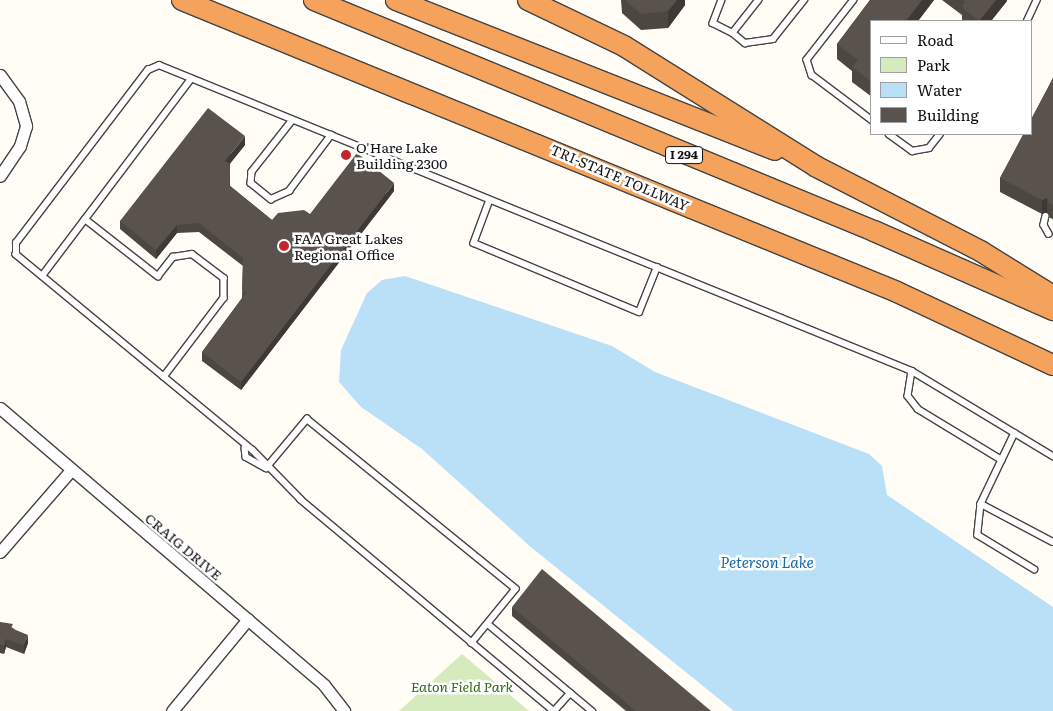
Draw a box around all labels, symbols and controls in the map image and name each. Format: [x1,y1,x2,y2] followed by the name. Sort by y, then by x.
[870,20,1033,135] legend
[917,28,953,51] text: Road
[917,53,950,76] text: Park
[917,78,962,101] text: Water
[917,103,979,126] text: Building
[356,139,447,172] place label: O'Hare Lake Building 2300
[548,140,692,214] street label: TRI-STATE TOLLWAY
[664,146,704,164] road number: I 294
[340,149,352,161] marker: O'Hare Lake Building 2300
[294,230,403,262] place label: FAA Great Lakes Regional Office
[278,240,290,252] marker: FAA Great Lakes Regional Office
[142,509,226,583] street label: CRAIG DRIVE
[720,553,814,571] water label: Peterson Lake
[411,678,513,694] park label: Eaton Field Park

